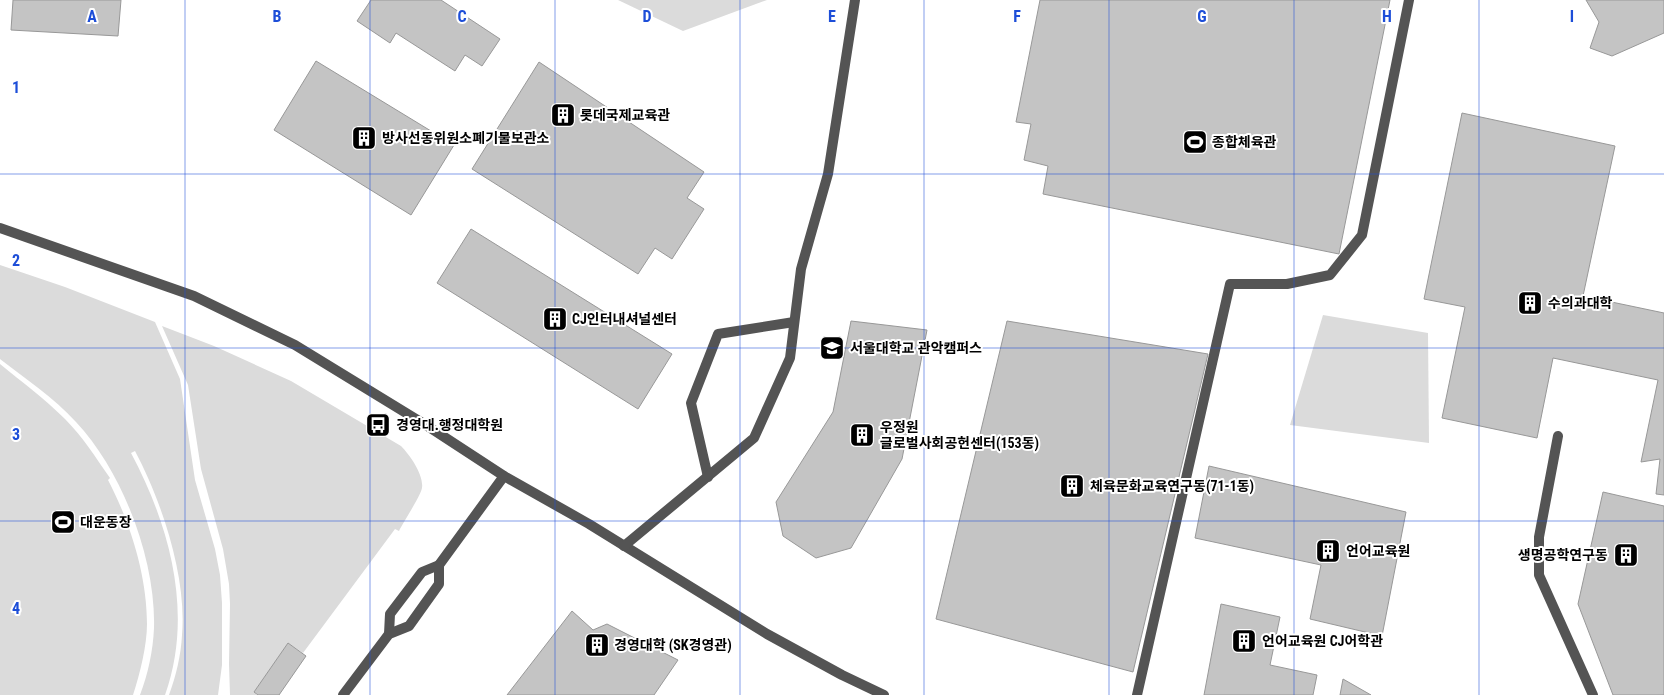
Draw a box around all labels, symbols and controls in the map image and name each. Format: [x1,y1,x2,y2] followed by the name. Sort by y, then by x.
[87,7,97,26] text: A
[273,7,282,26] text: B
[457,7,467,26] text: C
[642,7,652,26] text: D
[828,7,836,26] text: E
[1013,7,1021,26] text: F
[1197,7,1207,26] text: G
[1382,7,1392,26] text: H
[1570,7,1574,26] text: I
[12,78,20,97] text: 1
[550,102,576,128] building icon: 롯데국제교육관
[580,107,670,123] place label: 롯데국제교육관
[351,125,377,151] building icon: 방사선동위원소폐기물보관소
[1182,129,1208,155] sports icon: 종합체육관
[382,130,550,146] place label: 방사선동위원소폐기물보관소
[1212,134,1277,150] place label: 종합체육관
[12,251,20,270] text: 2
[1517,290,1543,316] building icon: 수의과대학
[1548,295,1613,311] place label: 수의과대학
[542,306,568,332] building icon: CJ인터내셔널센터
[572,311,677,327] place label: CJ인터내셔널센터
[819,335,845,361] school or university icon: 서울대학교 관악캠퍼스
[850,340,982,356] place label: 서울대학교 관악캠퍼스
[365,412,391,438] bus stop icon: 경영대.행정대학원
[396,417,503,433] place label: 경영대.행정대학원
[880,419,1039,452] place label: 우정원 글로벌사회공헌센터(153동)
[849,422,875,448] building icon: 우정원 글로벌사회공헌센터(153동)
[12,425,20,444] text: 3
[1059,473,1085,499] building icon: 체육문화교육연구동(71-1동)
[1090,478,1254,495] place label: 체육문화교육연구동(71-1동)
[50,509,76,535] sports icon: 대운동장
[80,514,132,530] place label: 대운동장
[1315,538,1341,564] building icon: 언어교육원
[1613,542,1639,568] building icon: 생명공학연구동
[1346,543,1410,559] place label: 언어교육원
[1518,547,1608,563] place label: 생명공학연구동
[12,599,20,618] text: 4
[1231,628,1257,654] building icon: 언어교육원 CJ어학관
[584,632,610,658] building icon: 경영대학 (SK경영관)
[1262,633,1383,649] place label: 언어교육원 CJ어학관
[614,637,732,654] place label: 경영대학 (SK경영관)

